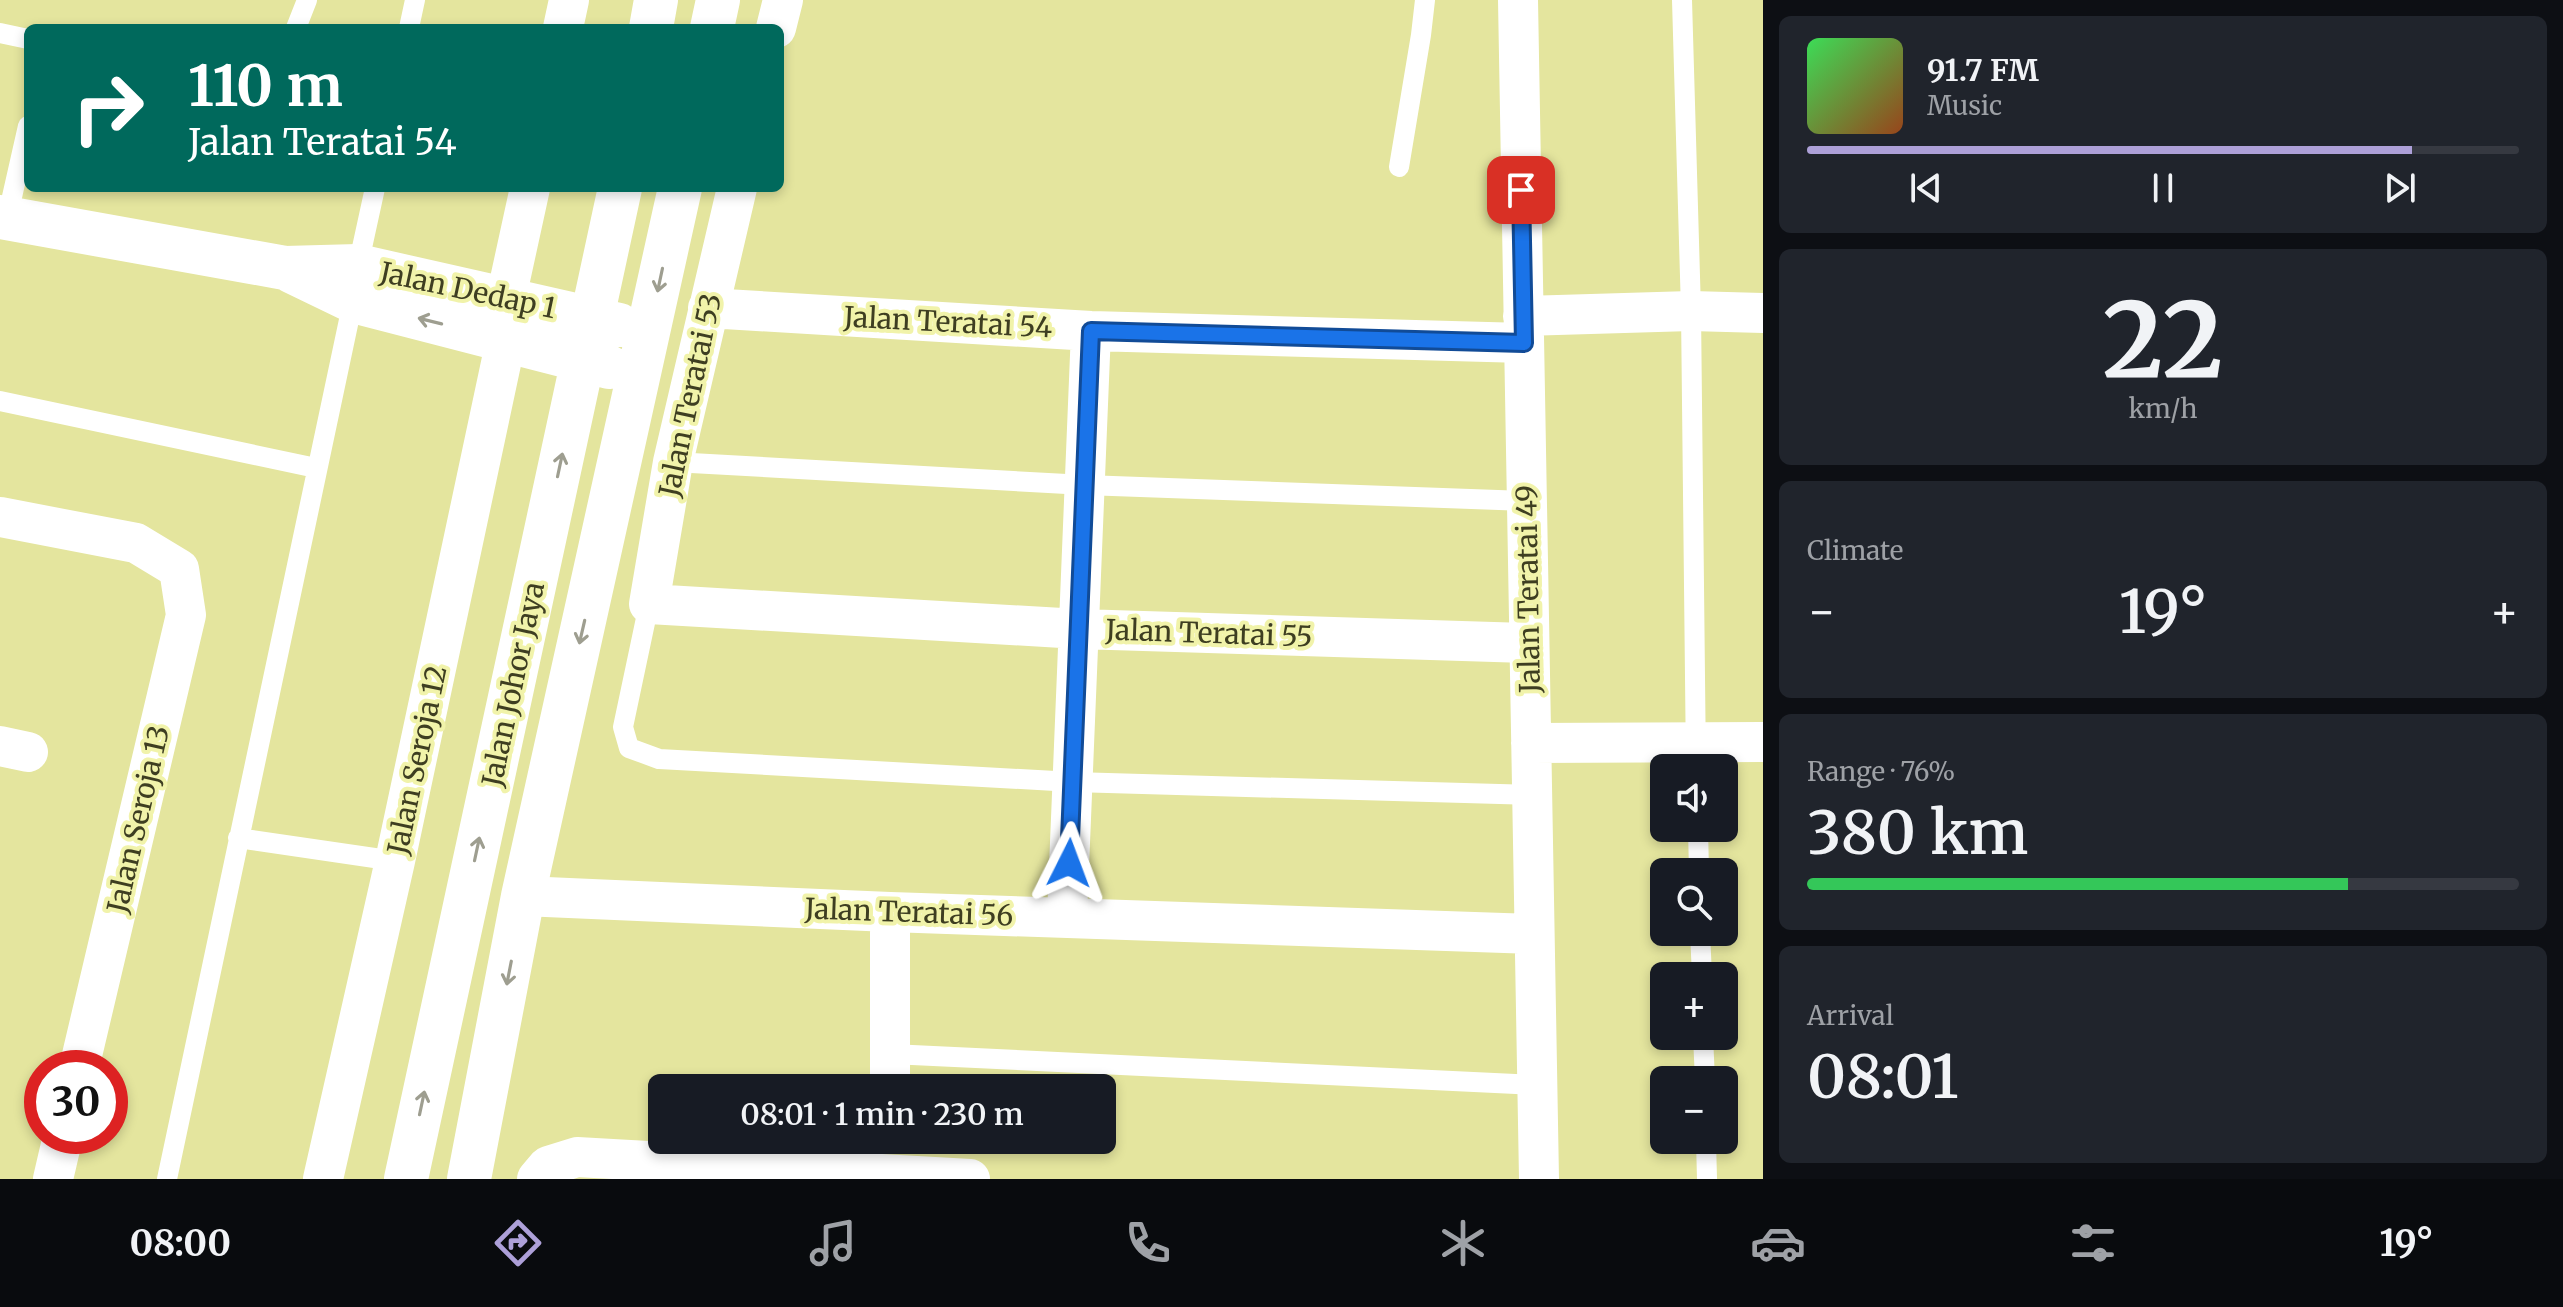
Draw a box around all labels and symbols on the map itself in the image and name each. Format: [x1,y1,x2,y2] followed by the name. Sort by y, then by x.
[1487,156,1555,224] pin
[376,254,559,326] street label: Jalan Dedap 1
[652,267,667,293] one-way arrow
[651,290,729,501] street label: Jalan Teratai 53
[842,299,1053,345] street label: Jalan Teratai 54
[418,312,443,327] one-way arrow
[554,453,569,479] one-way arrow
[1508,485,1548,694] street label: Jalan Teratai 49
[474,578,552,791] street label: Jalan Johor Jaya
[1104,611,1313,655] street label: Jalan Teratai 55
[574,618,589,644] one-way arrow
[379,662,455,859] street label: Jalan Seroja 12
[99,722,177,917] street label: Jalan Seroja 13
[1027,821,1111,905] position arrow
[470,836,485,862] one-way arrow
[803,890,1014,934] street label: Jalan Teratai 56
[500,960,515,985] one-way arrow
[24,1050,128,1154] speed limit sign: 30
[415,1090,430,1116] one-way arrow

